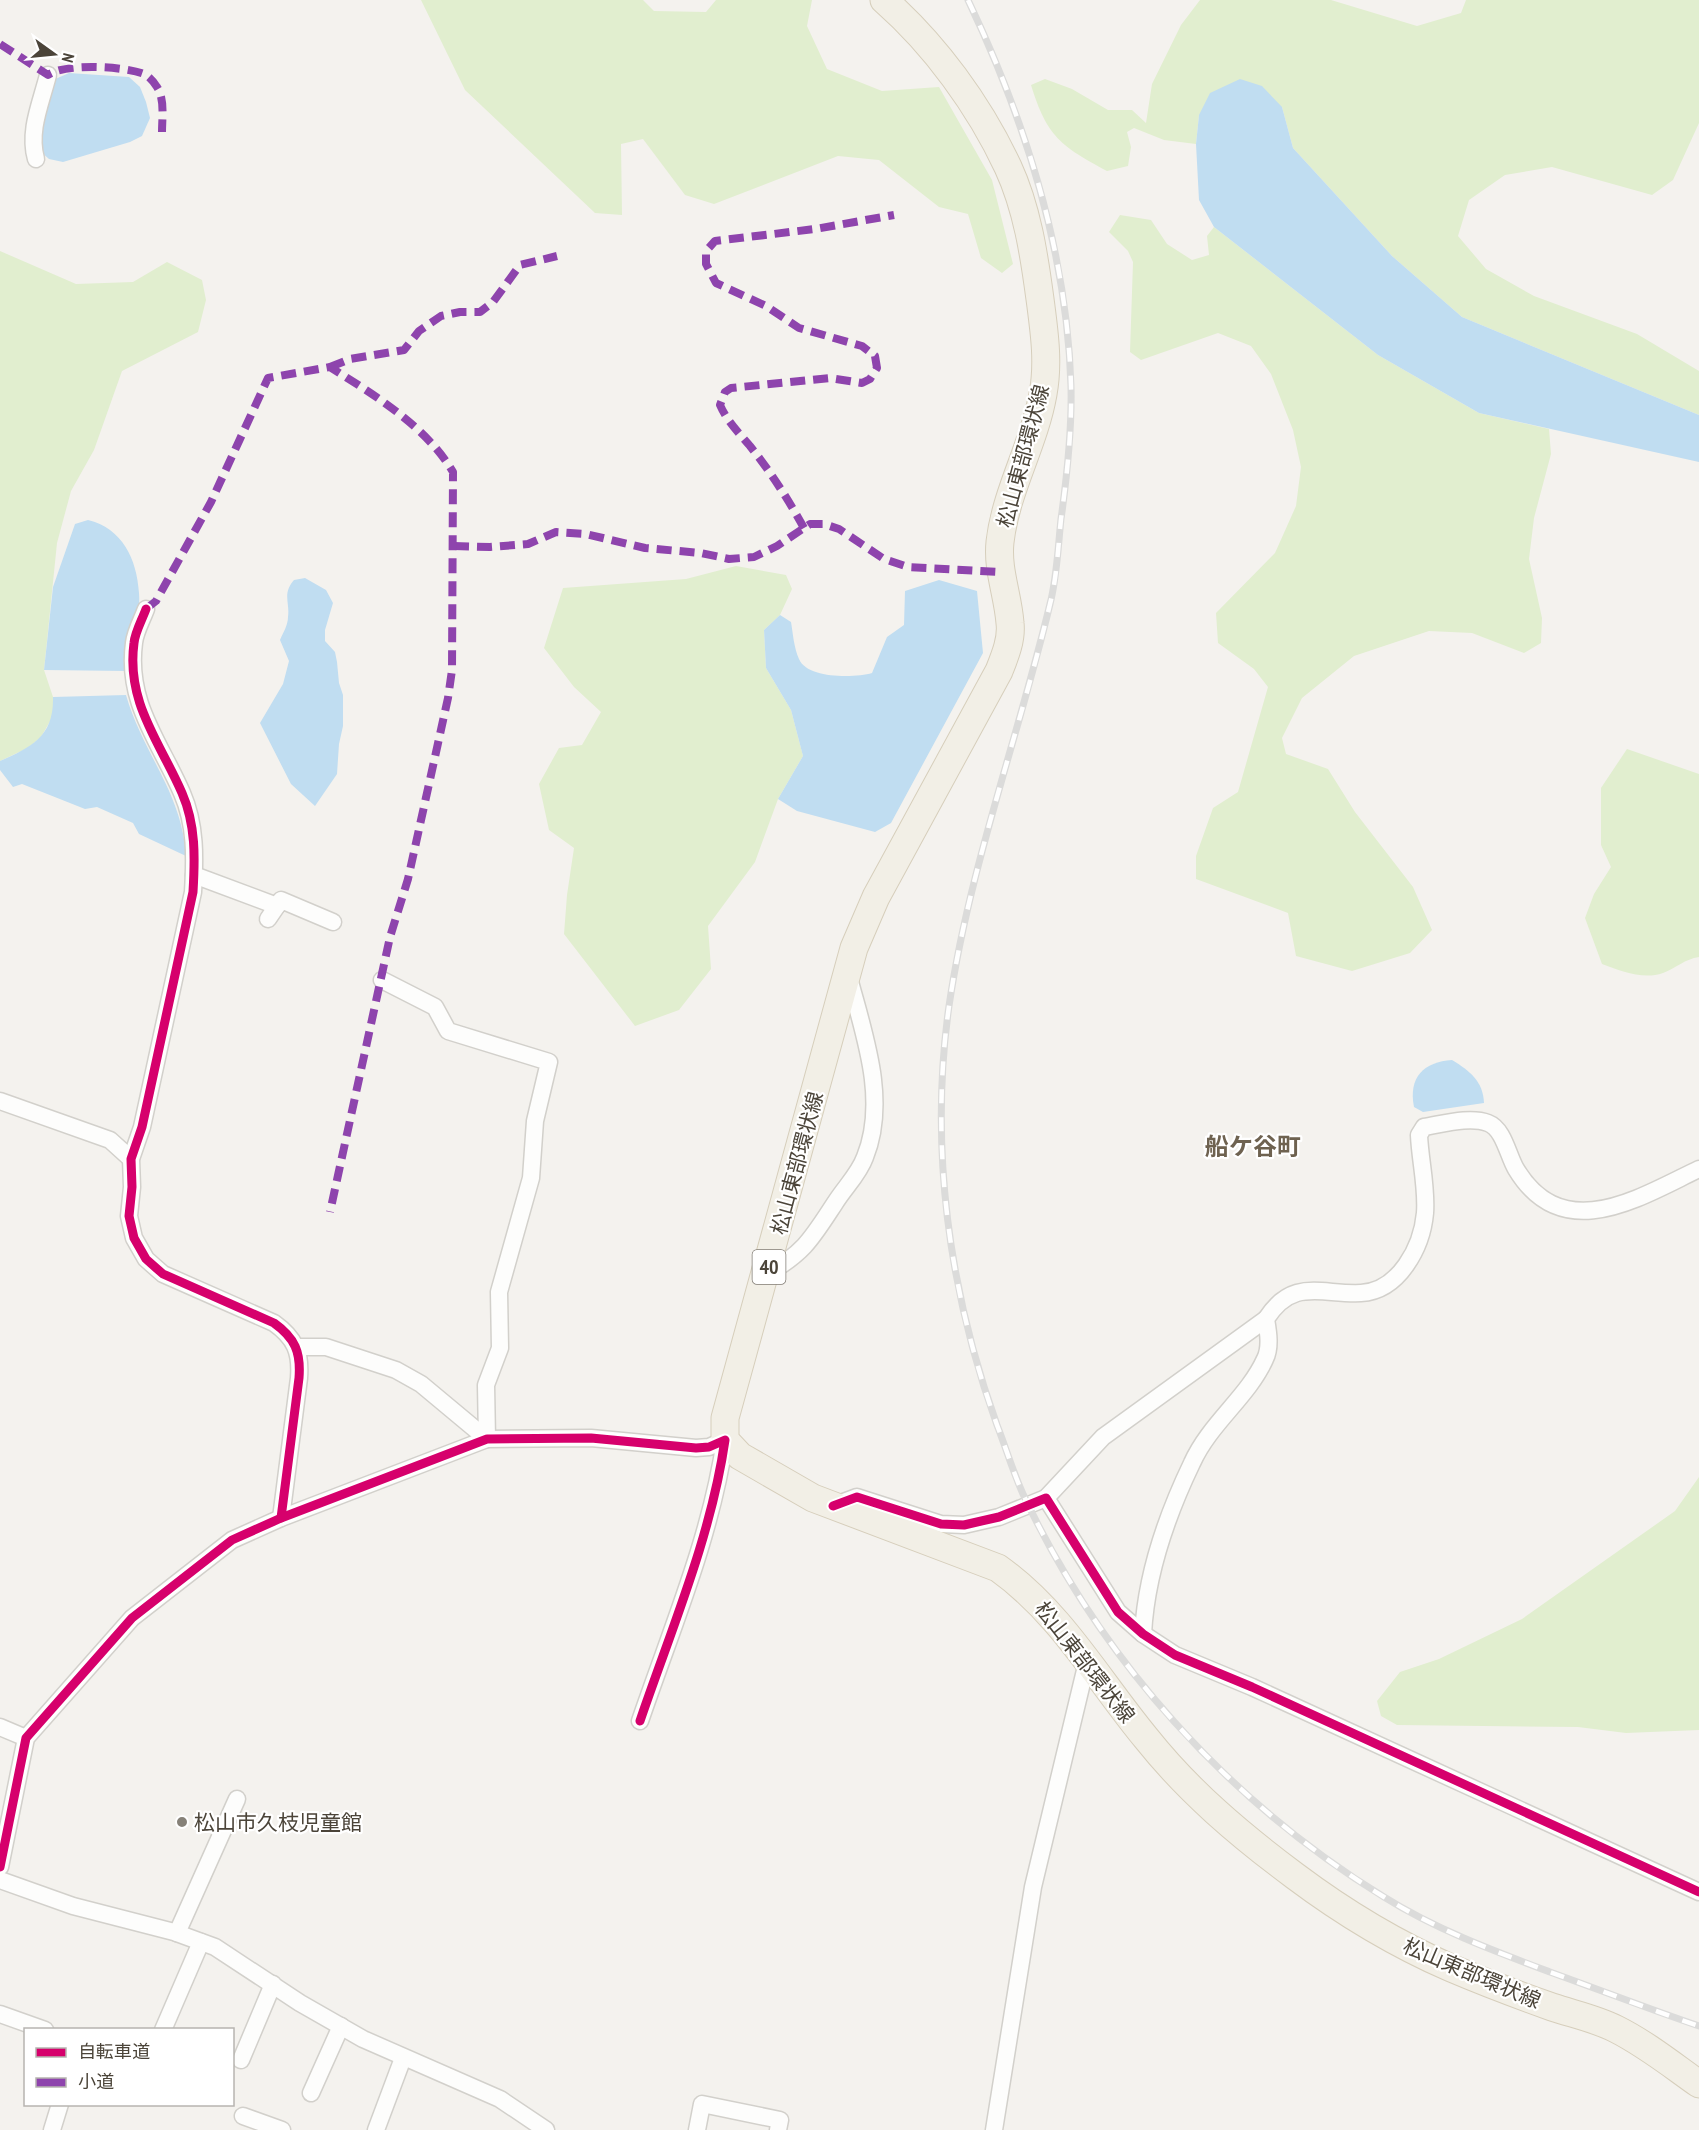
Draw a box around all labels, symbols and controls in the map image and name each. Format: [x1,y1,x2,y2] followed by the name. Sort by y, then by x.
[24,24,84,84] north arrow
[58,51,79,65] text: N
[991,382,1055,530] street label: 松山東部環状線
[765,1089,829,1237] street label: 松山東部環状線
[1205,1131,1301,1162] district label: 船ケ谷町
[752,1250,786,1284] road number: 40
[1029,1596,1141,1728] street label: 松山東部環状線
[194,1809,362,1836] place label: 松山市久枝児童館
[175,1815,189,1829] marker: 松山市久枝児童館
[1399,1932,1545,2014] street label: 松山東部環状線
[24,2028,234,2106] legend
[78,2040,150,2063] text: 自転車道
[78,2070,114,2093] text: 小道

